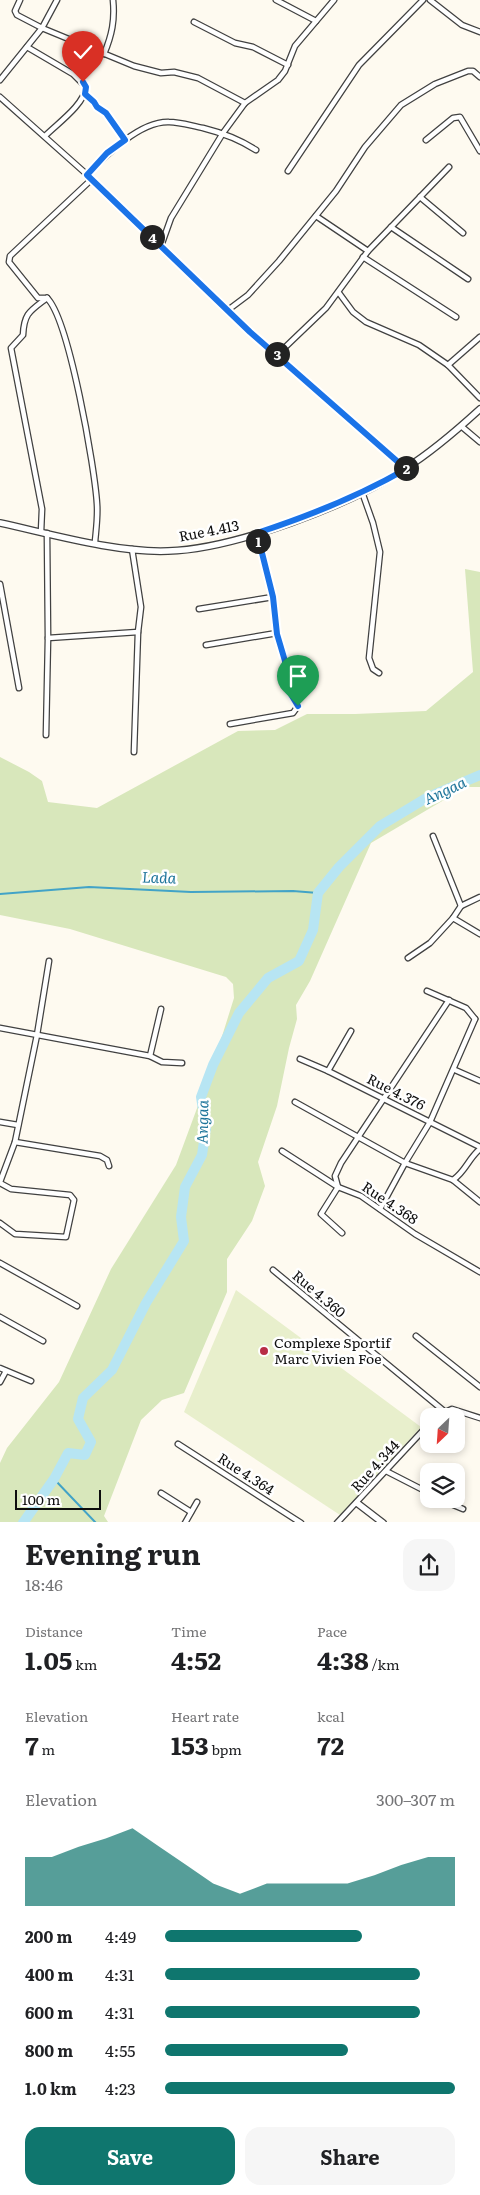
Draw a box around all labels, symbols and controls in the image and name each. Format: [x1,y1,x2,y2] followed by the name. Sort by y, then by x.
[62,31,104,82] pin
[69,38,97,66] icon: check
[140,224,164,250] pin: 4
[148,227,157,247] text: 4
[264,342,290,366] pin: 3
[274,344,281,364] text: 3
[394,456,418,480] pin: 2
[403,458,410,478] text: 2
[177,514,241,546] street label: Rue 4.413
[246,528,270,554] pin: 1
[256,531,261,551] text: 1
[277,655,319,706] pin
[284,662,312,690] icon: arrive
[419,770,470,809] water label: Angaa
[141,864,177,889] water label: Lada
[364,1068,429,1114] street label: Rue 4.376
[190,1099,213,1144] water label: Angaa
[359,1176,423,1228] street label: Rue 4.368
[289,1265,351,1321] street label: Rue 4.360
[274,1332,392,1368] place label: Complexe Sportif Marc Vivien Foe
[258,1345,270,1357] marker: Complexe Sportif Marc Vivien Foe
[420,1408,465,1452] north arrow
[420,1408,465,1508] map controls
[345,1435,403,1496] street label: Rue 4.344
[214,1447,279,1499] street label: Rue 4.364
[420,1463,465,1508] button: layers
[15,1488,101,1511] scale bar
[22,1489,60,1509] text: 100 m
[25,1532,201,1574] text: Evening run
[403,1539,455,1591] button: share
[25,1572,63,1596] text: 18:46
[25,1621,83,1641] text: Distance
[171,1621,207,1641] text: Time
[317,1621,347,1641] text: Pace
[25,1641,72,1678] text: 1.05
[171,1641,221,1678] text: 4:52
[317,1641,369,1678] text: 4:38
[72,1654,97,1674] text: km
[369,1654,400,1674] text: /km
[25,1706,88,1726] text: Elevation
[171,1706,239,1726] text: Heart rate
[317,1706,345,1726] text: kcal
[25,1726,39,1763] text: 7
[171,1726,209,1763] text: 153
[317,1726,344,1763] text: 72
[39,1739,55,1759] text: m
[209,1739,242,1759] text: bpm
[25,1787,97,1811] text: Elevation
[376,1787,455,1811] text: 300–307 m
[25,1924,72,1948] text: 200 m
[105,1924,136,1948] text: 4:49
[25,1962,74,1986] text: 400 m
[105,1962,134,1986] text: 4:31
[25,2000,73,2024] text: 600 m
[105,2000,134,2024] text: 4:31
[25,2038,73,2062] text: 800 m
[105,2038,135,2062] text: 4:55
[25,2076,77,2100] text: 1.0 km
[105,2076,136,2100] text: 4:23
[25,2127,235,2185] button: Save
[245,2127,455,2185] button: Share

